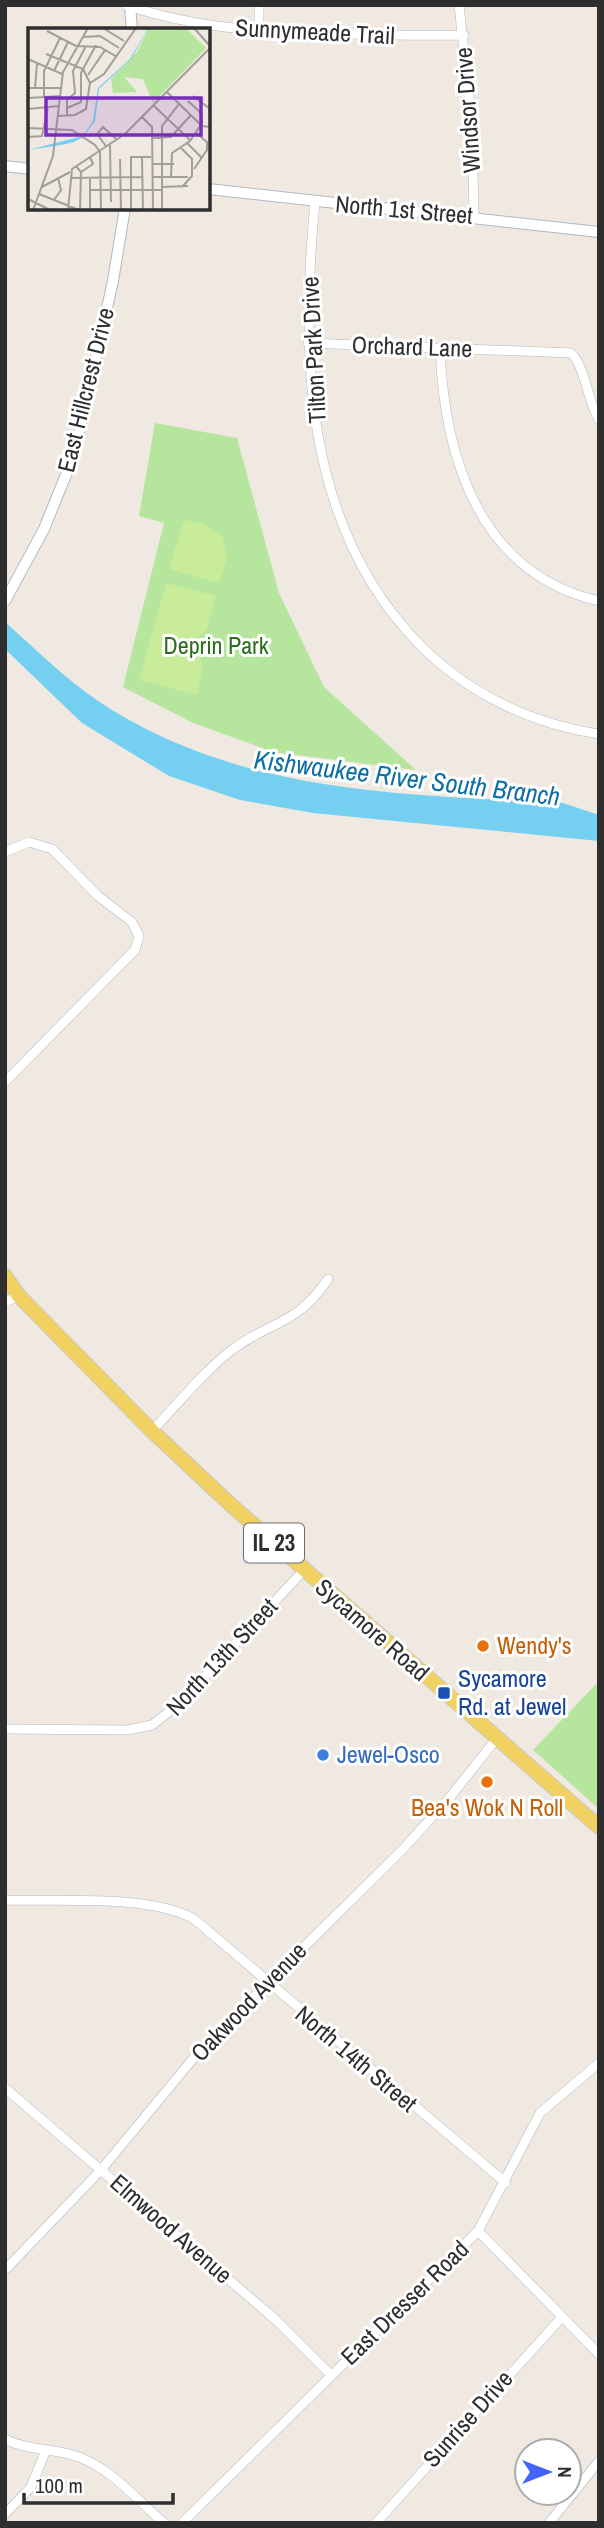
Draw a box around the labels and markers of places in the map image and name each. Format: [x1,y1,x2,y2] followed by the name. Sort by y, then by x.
[497,1629,572,1661] place label: Wendy's
[475,1638,491,1654] marker: Wendy's
[458,1662,566,1722] place label: Sycamore Rd. at Jewel
[436,1685,452,1701] marker: Sycamore Rd. at Jewel
[337,1738,440,1770] place label: Jewel-Osco
[315,1747,331,1763] marker: Jewel-Osco
[479,1774,495,1790] marker: Bea's Wok N Roll
[411,1791,563,1823] place label: Bea's Wok N Roll

